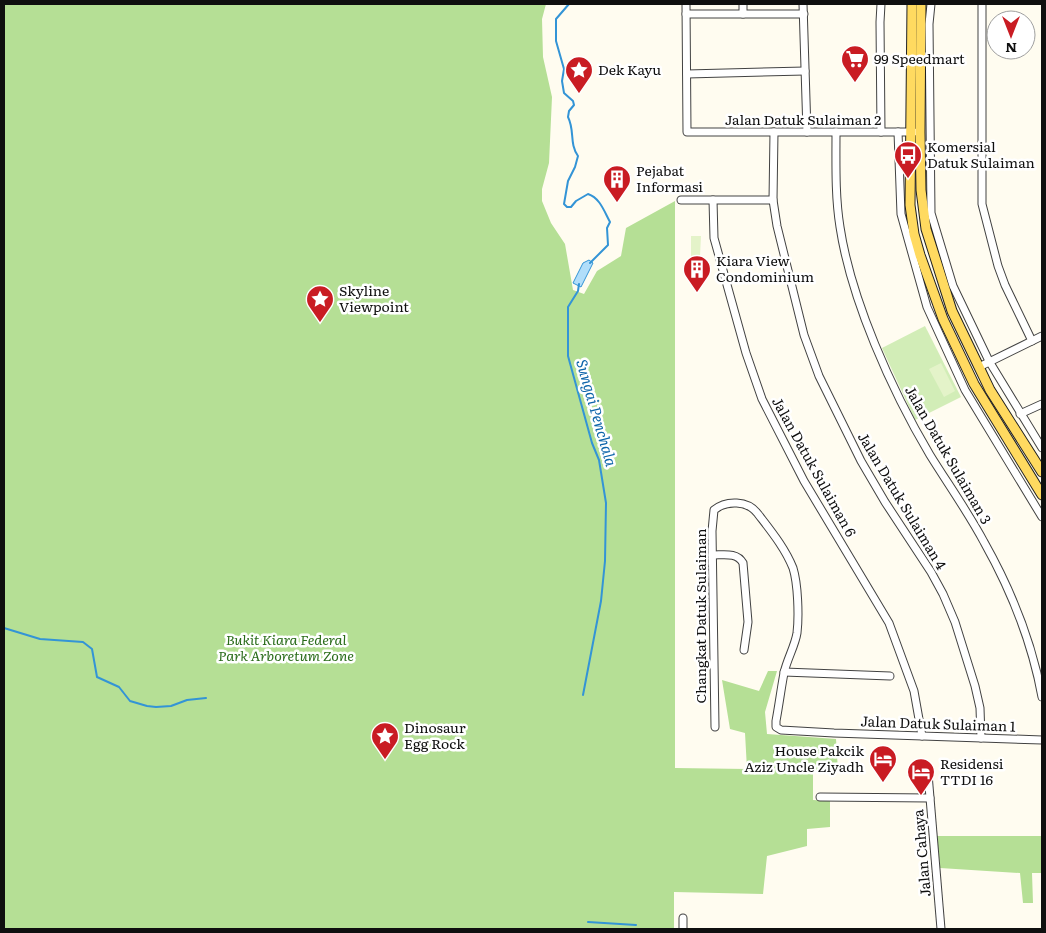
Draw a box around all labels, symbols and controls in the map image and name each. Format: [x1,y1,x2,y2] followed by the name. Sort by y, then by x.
[986,10,1036,60] north arrow
[1005,39,1017,59] text: N
[840,44,870,83] supermarket icon: 99 Speedmart
[874,48,965,68] place label: 99 Speedmart
[564,55,594,94] place icon: Dek Kayu
[598,59,661,79] place label: Dek Kayu
[725,109,881,129] street label: Jalan Datuk Sulaiman 2
[927,136,1035,172] place label: Komersial Datuk Sulaiman
[893,140,923,179] bus stop icon: Komersial Datuk Sulaiman
[636,160,703,196] place label: Pejabat Informasi
[602,164,632,203] building icon: Pejabat Informasi
[716,250,815,286] place label: Kiara View Condominium
[682,254,712,293] building icon: Kiara View Condominium
[339,280,409,316] place label: Skyline Viewpoint
[305,284,335,323] place icon: Skyline Viewpoint
[571,356,624,469] water label: Sungai Penchala
[901,381,997,528] street label: Jalan Datuk Sulaiman 3
[768,393,862,540] street label: Jalan Datuk Sulaiman 6
[854,428,952,573] street label: Jalan Datuk Sulaiman 4
[690,528,710,704] street label: Changkat Datuk Sulaiman
[218,629,354,665] park label: Bukit Kiara Federal Park Arboretum Zone
[860,710,1016,736] street label: Jalan Datuk Sulaiman 1
[404,717,466,753] place label: Dinosaur Egg Rock
[370,721,400,760] place icon: Dinosaur Egg Rock
[744,740,864,776] place label: House Pakcik Aziz Uncle Ziyadh
[868,744,898,783] hotel icon: House Pakcik Aziz Uncle Ziyadh
[940,753,1004,789] place label: Residensi TTDI 16
[906,757,936,796] hotel icon: Residensi TTDI 16
[907,808,935,898] street label: Jalan Cahaya

